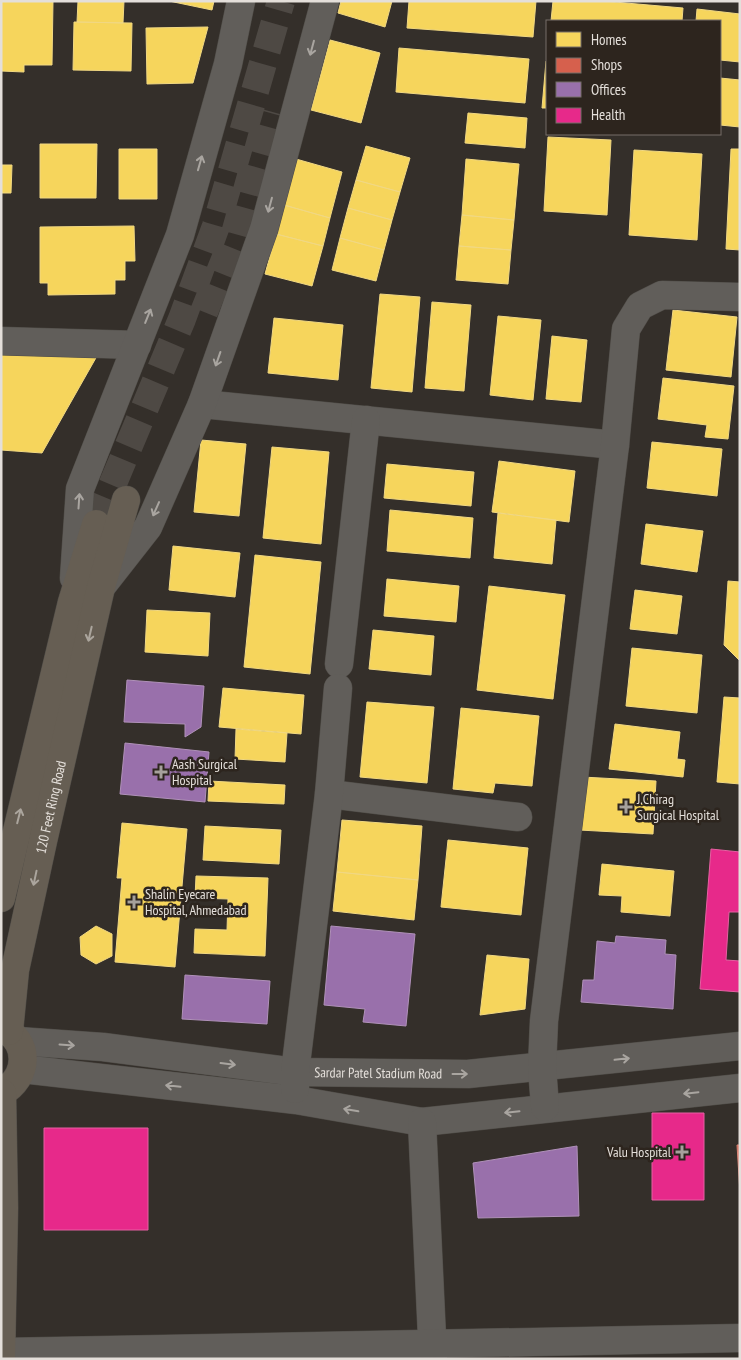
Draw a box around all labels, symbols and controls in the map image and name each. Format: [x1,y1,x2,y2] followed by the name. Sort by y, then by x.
[546,20,721,135] legend
[591,30,627,49] text: Homes
[307,40,316,56] one-way arrow
[591,55,622,74] text: Shops
[591,80,626,99] text: Offices
[591,105,625,124] text: Health
[196,155,206,171] one-way arrow
[265,197,274,213] one-way arrow
[144,309,153,325] one-way arrow
[213,351,222,366] one-way arrow
[75,493,84,509] one-way arrow
[150,501,160,516] one-way arrow
[85,626,94,642] one-way arrow
[172,755,238,789] place label: Aash Surgical Hospital
[32,759,70,855] street label: 120 Feet Ring Road
[154,765,168,779] marker: Aash Surgical Hospital
[636,790,720,824] place label: J.Chirag Surgical Hospital
[619,800,633,814] marker: J.Chirag Surgical Hospital
[15,808,25,824] one-way arrow
[30,870,39,886] one-way arrow
[145,885,246,919] place label: Shalin Eyecare Hospital, Ahmedabad
[127,895,141,909] marker: Shalin Eyecare Hospital, Ahmedabad
[58,1040,74,1049] one-way arrow
[613,1054,629,1064] one-way arrow
[220,1059,236,1069] one-way arrow
[314,1063,442,1083] street label: Sardar Patel Stadium Road
[452,1069,468,1078] one-way arrow
[165,1081,181,1091] one-way arrow
[684,1088,700,1098] one-way arrow
[344,1104,360,1114] one-way arrow
[505,1107,521,1117] one-way arrow
[606,1143,672,1161] place label: Valu Hospital
[675,1145,689,1159] marker: Valu Hospital

